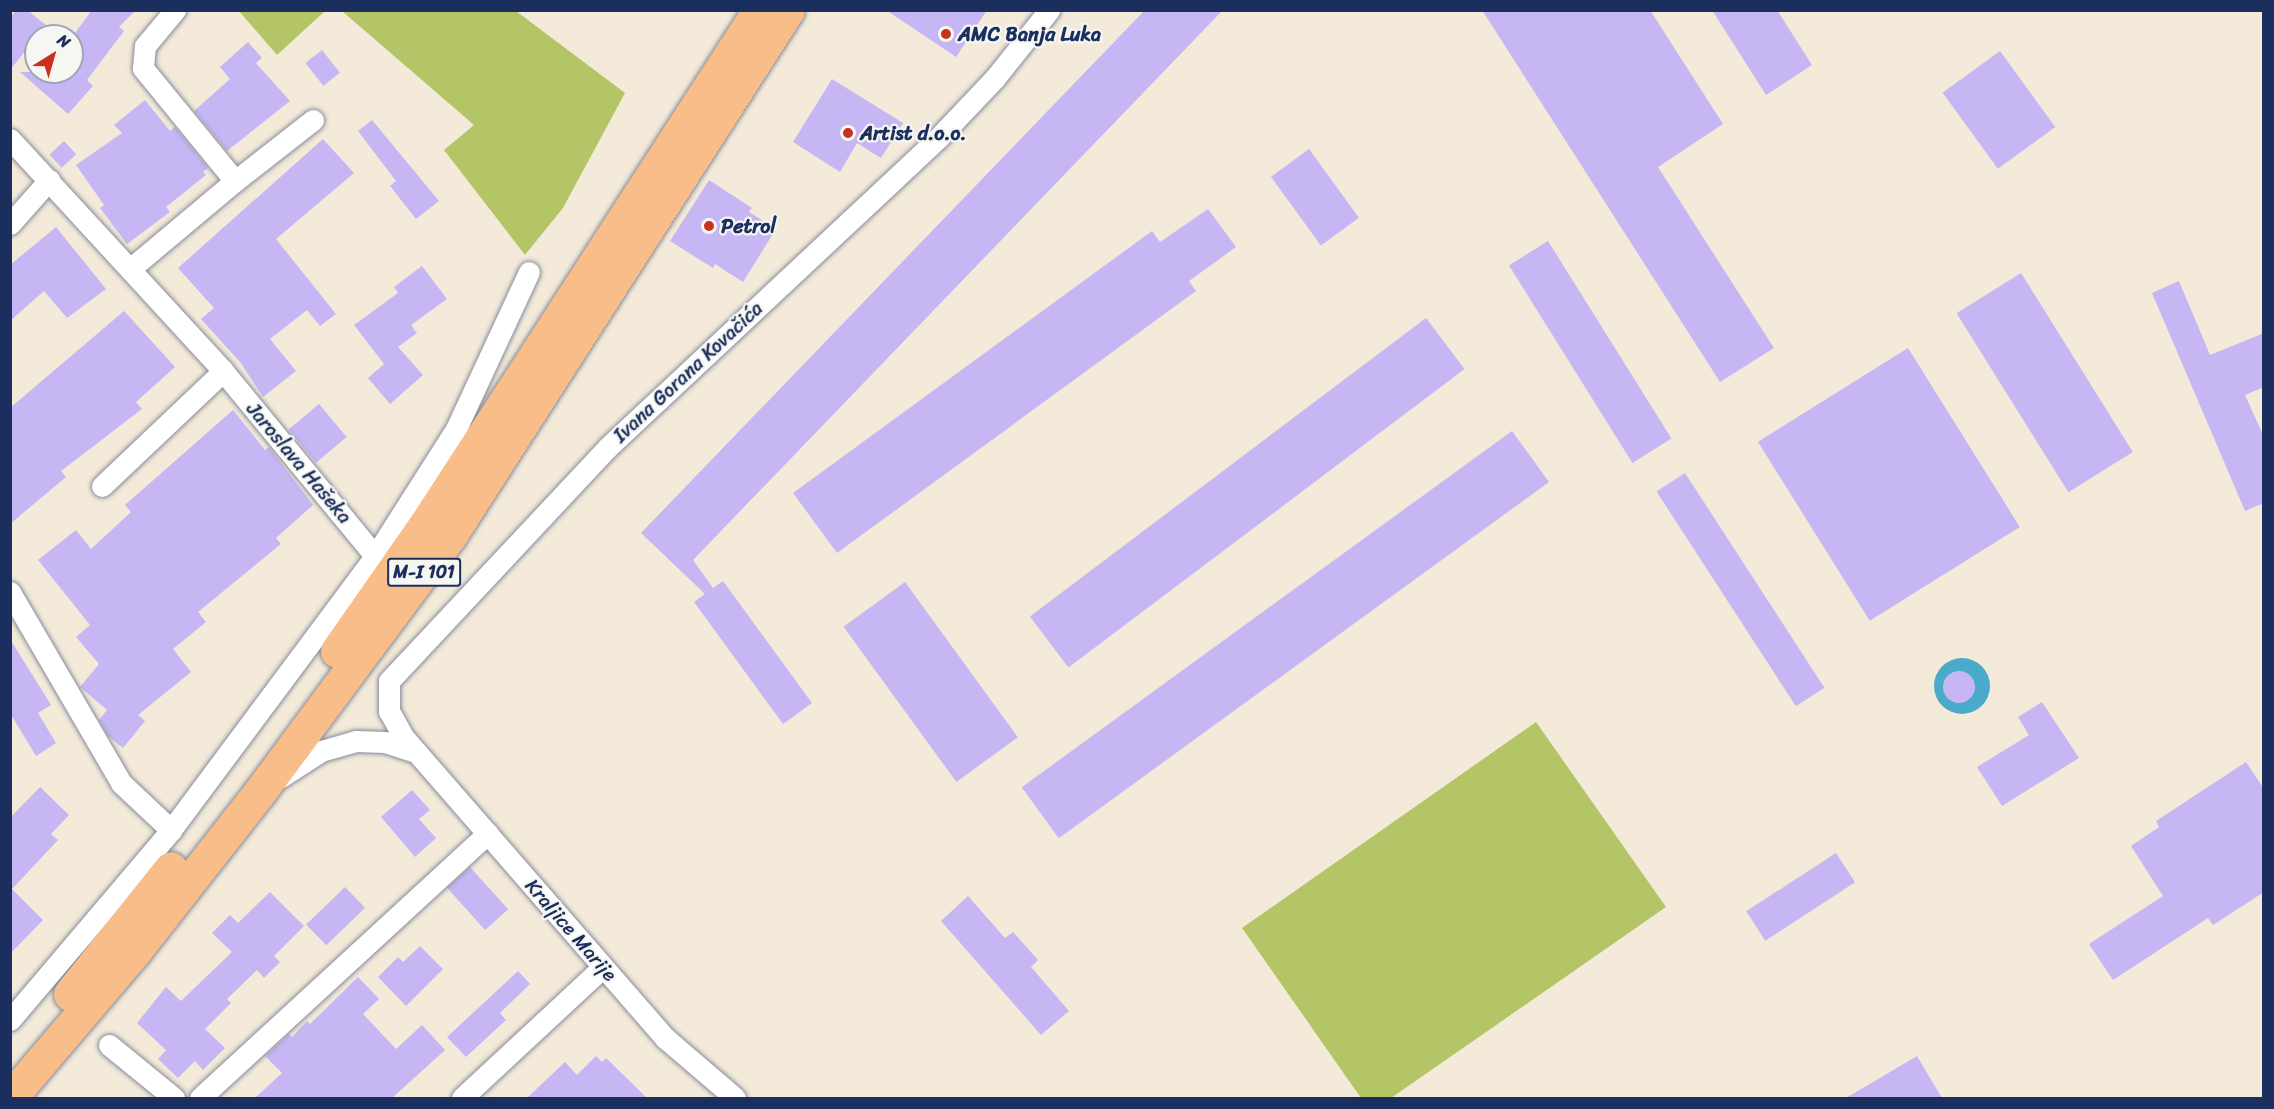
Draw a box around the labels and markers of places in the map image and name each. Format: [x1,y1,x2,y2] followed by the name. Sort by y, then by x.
[958,22,1101,46] place label: AMC Banja Luka
[939,27,953,41] marker: AMC Banja Luka
[860,121,967,145] place label: Artist d.o.o.
[841,126,855,140] marker: Artist d.o.o.
[721,214,776,238] place label: Petrol
[702,219,716,233] marker: Petrol

